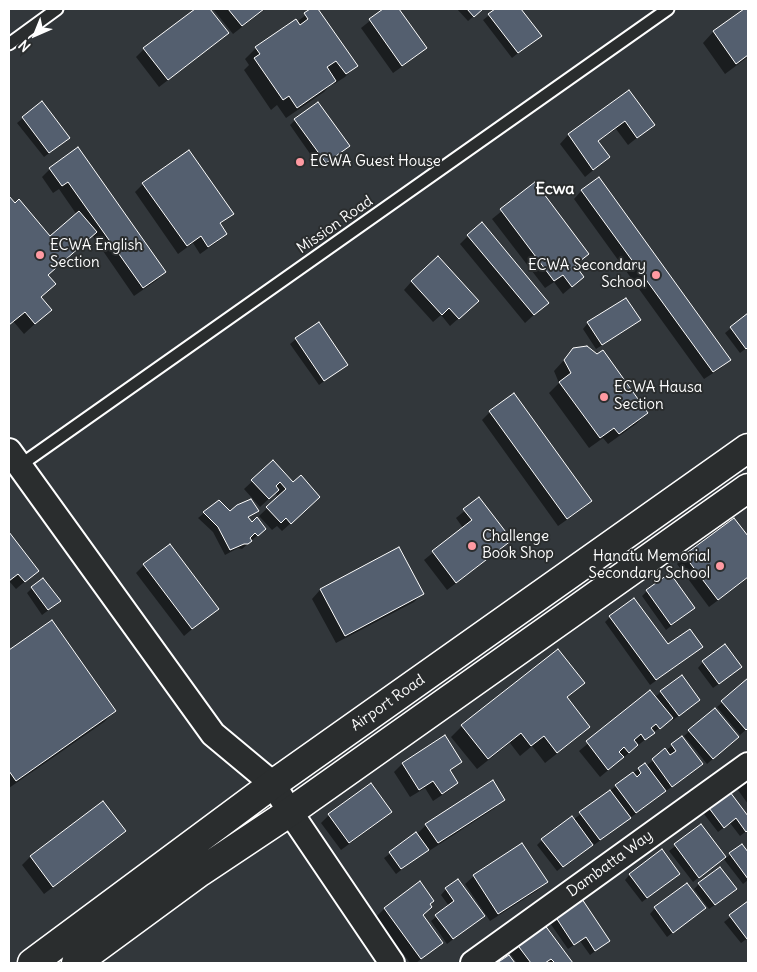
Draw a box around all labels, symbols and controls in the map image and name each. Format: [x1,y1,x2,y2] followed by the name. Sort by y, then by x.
[10,10,60,60] north arrow
[15,36,34,56] text: N
[310,153,441,171] place label: ECWA Guest House
[294,156,306,168] marker: ECWA Guest House
[536,179,574,199] district label: Ecwa
[294,192,376,258] street label: Mission Road
[50,237,143,272] place label: ECWA English Section
[34,249,46,261] marker: ECWA English Section
[528,257,646,292] place label: ECWA Secondary School
[650,269,662,281] marker: ECWA Secondary School
[614,379,702,414] place label: ECWA Hausa Section
[598,391,610,403] marker: ECWA Hausa Section
[482,528,554,563] place label: Challenge Book Shop
[466,540,478,552] marker: Challenge Book Shop
[589,548,710,583] place label: Hanatu Memorial Secondary School
[714,560,726,572] marker: Hanatu Memorial Secondary School
[348,671,428,735] street label: Airport Road
[564,827,656,901] street label: Dambatta Way

